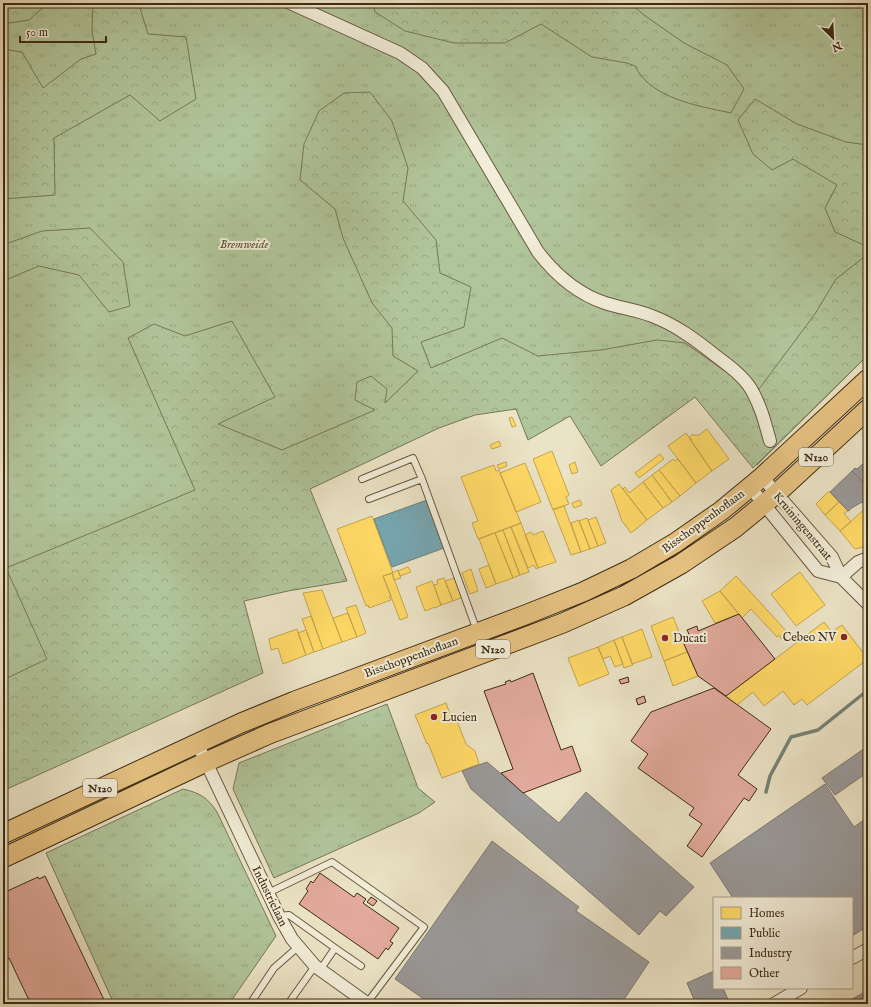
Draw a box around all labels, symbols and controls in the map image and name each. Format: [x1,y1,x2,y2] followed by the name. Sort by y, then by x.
[20,18,106,44] scale bar
[813,18,853,58] north arrow
[26,25,48,40] text: 50 m
[829,37,845,55] text: N
[220,237,268,252] park label: Bremweide
[799,448,833,466] road number: N120
[659,486,749,557] street label: Bisschoppenhoflaan
[770,489,835,563] street label: Kruiningenstraat
[783,630,837,645] place label: Cebeo NV
[673,631,707,646] place label: Ducati
[839,632,849,642] marker: Cebeo NV
[362,633,461,682] street label: Bisschoppenhoflaan
[660,633,670,643] marker: Ducati
[476,640,510,658] road number: N120
[442,710,478,725] place label: Lucien
[429,712,439,722] marker: Lucien
[83,779,117,797] road number: N120
[248,863,291,930] street label: Industrielaan
[713,897,853,989] legend
[749,906,785,921] text: Homes
[749,926,780,941] text: Public
[749,946,792,961] text: Industry
[749,966,780,981] text: Other

